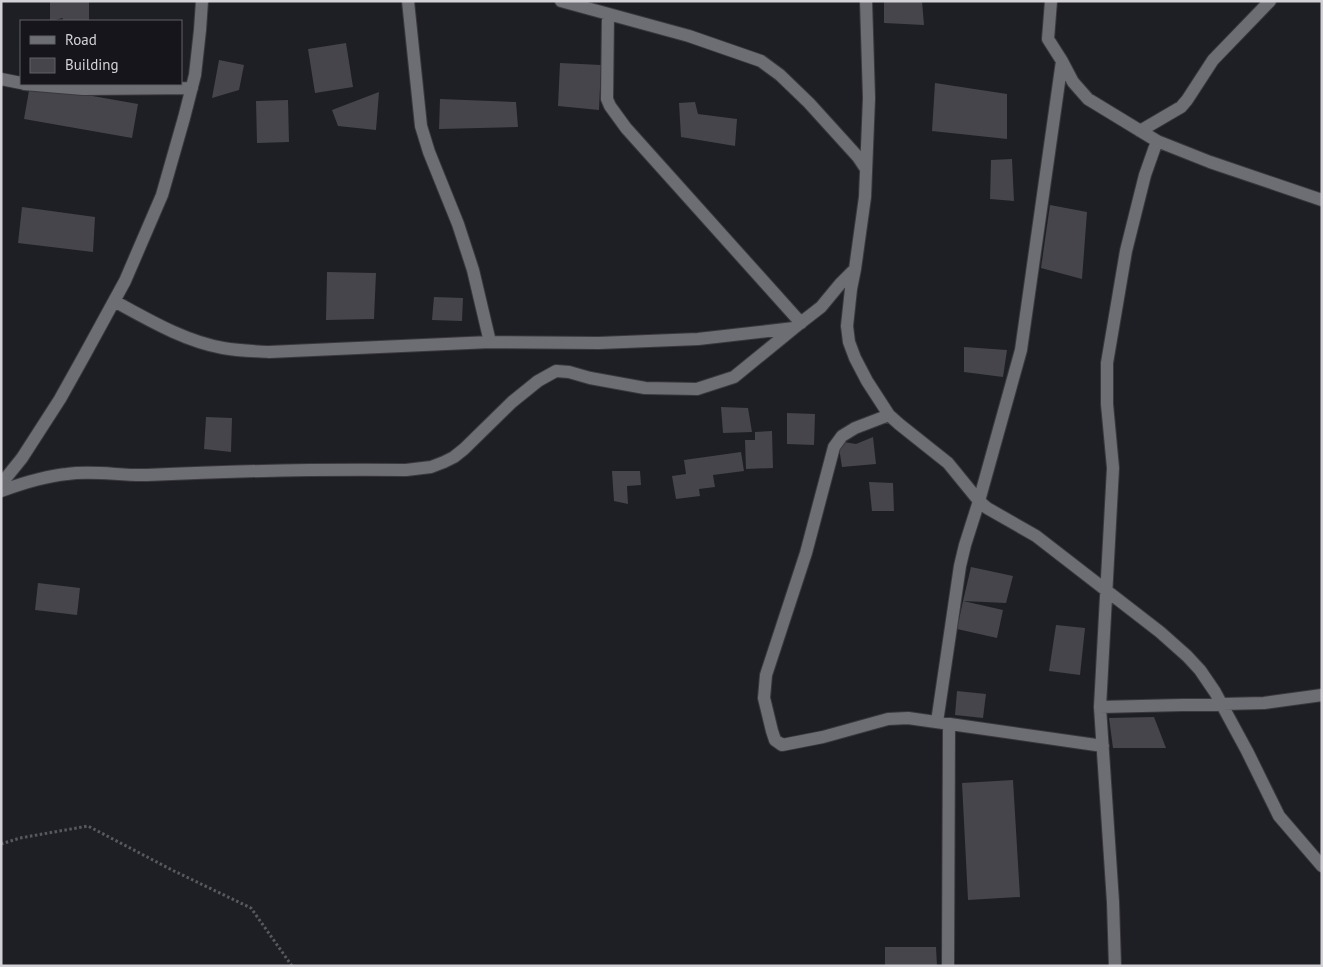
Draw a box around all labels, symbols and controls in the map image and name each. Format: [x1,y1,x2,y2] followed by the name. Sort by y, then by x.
[20,20,182,85] legend
[65,30,97,49] text: Road
[65,55,119,74] text: Building

